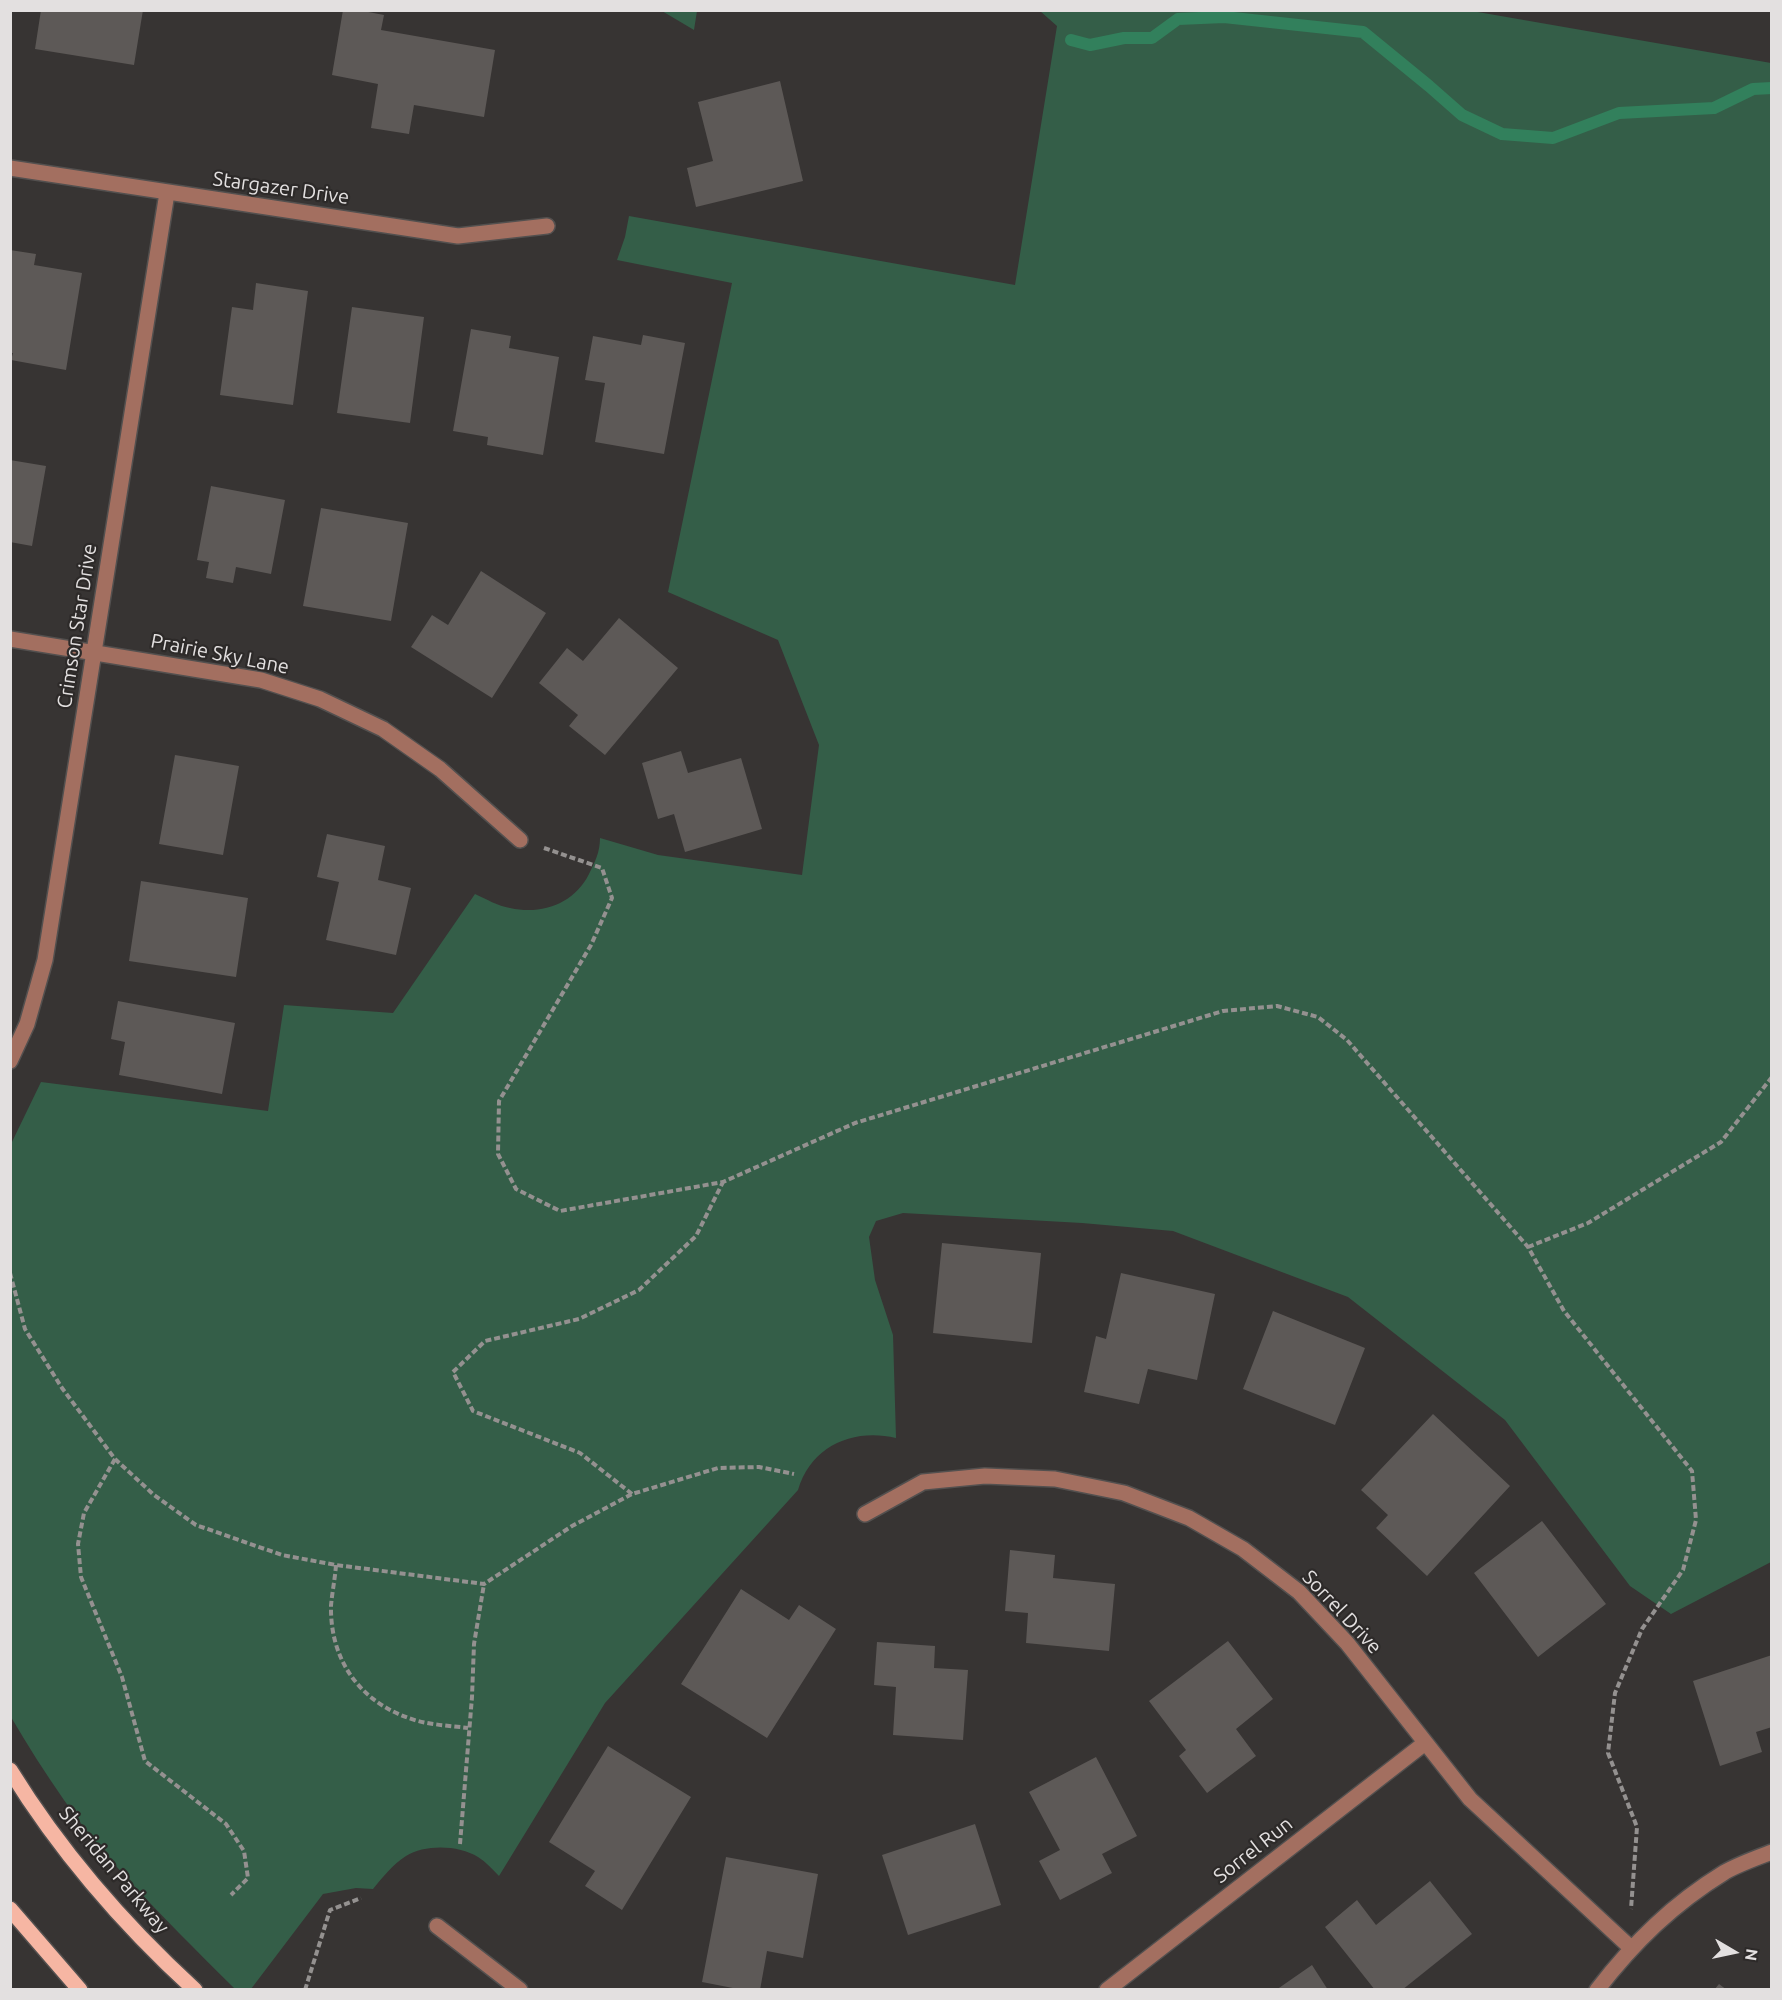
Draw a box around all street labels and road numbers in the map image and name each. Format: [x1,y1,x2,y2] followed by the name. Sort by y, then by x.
[211,167,351,209] street label: Stargazer Drive
[52,542,102,710] street label: Crimson Star Drive
[149,629,291,679] street label: Prairie Sky Lane
[1297,1565,1387,1659] street label: Sorrel Drive
[54,1802,174,1938] street label: Sheridan Parkway
[1209,1812,1297,1888] street label: Sorrel Run

